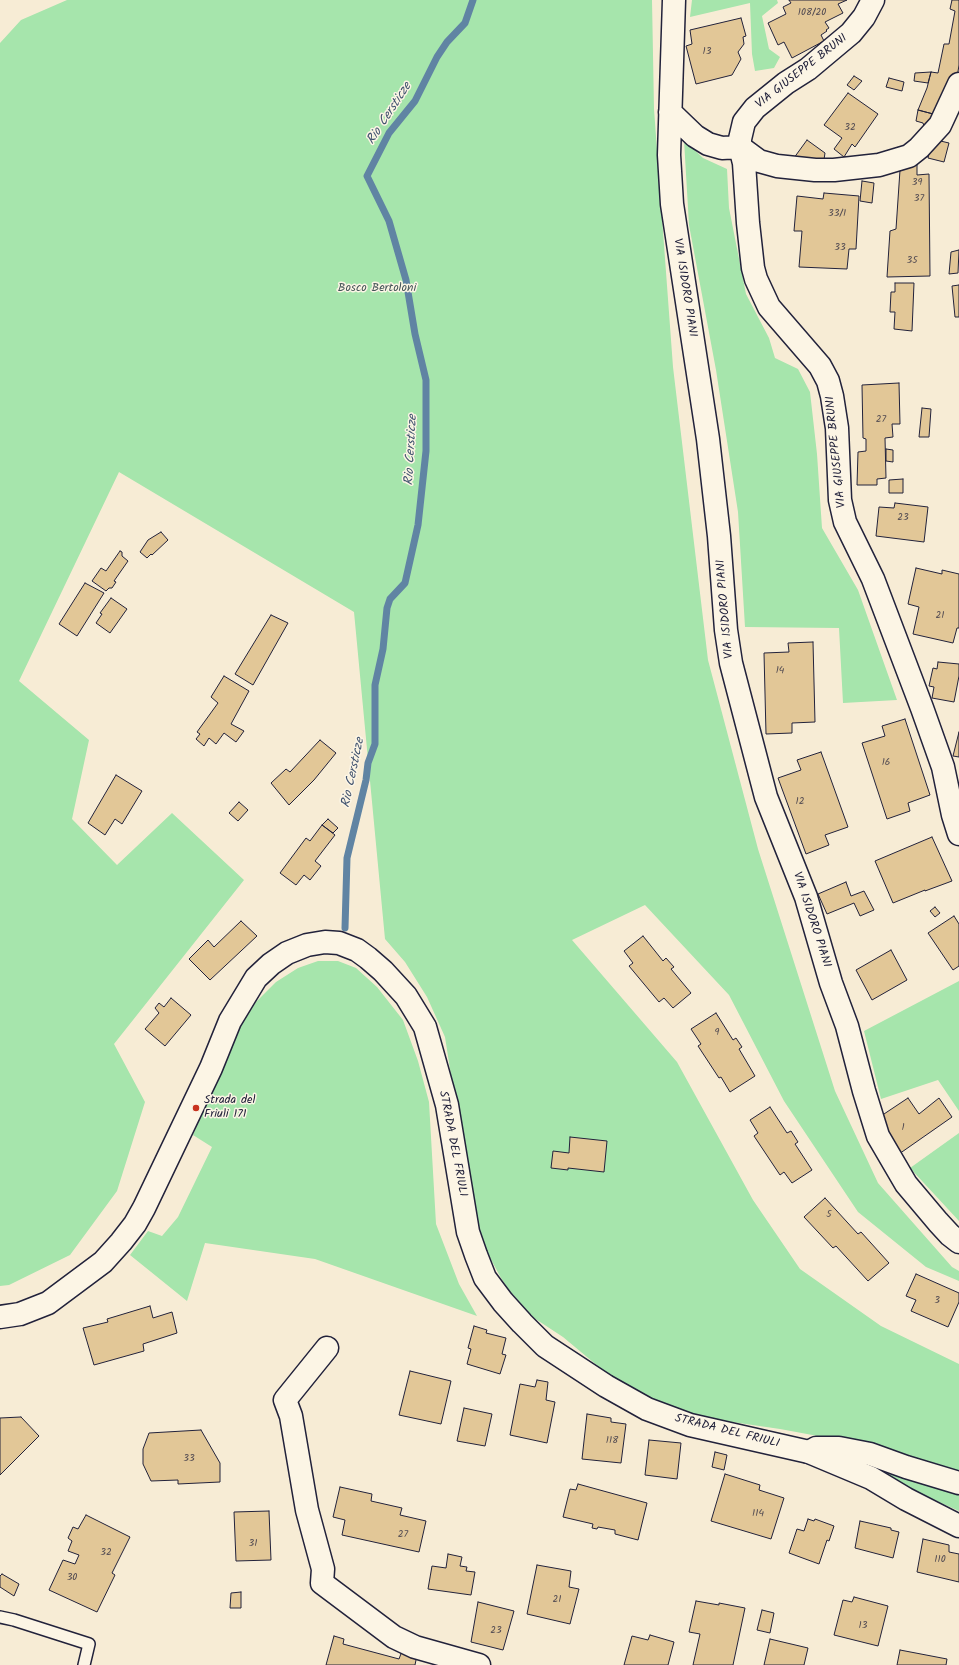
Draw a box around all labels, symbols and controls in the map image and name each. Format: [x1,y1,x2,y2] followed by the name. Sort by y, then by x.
[798,7,826,19] house number: 108/20
[753,32,851,112] street label: VIA GIUSEPPE BRUNI
[703,46,711,58] house number: 13
[364,80,416,148] water label: Rio Cersticze
[844,122,856,134] house number: 32
[912,177,922,189] house number: 39
[914,193,924,205] house number: 37
[828,208,846,220] house number: 33/1
[669,238,699,338] street label: VIA ISIDORO PIANI
[834,242,846,254] house number: 33
[906,255,918,267] house number: 35
[338,282,416,296] park label: Bosco Bertoloni
[824,395,850,509] street label: VIA GIUSEPPE BRUNI
[402,414,422,486] water label: Rio Cersticze
[876,414,886,426] house number: 27
[897,512,909,524] house number: 23
[714,559,738,659] street label: VIA ISIDORO PIANI
[936,610,944,622] house number: 21
[776,665,784,677] house number: 14
[339,737,369,809] water label: Rio Cersticze
[882,757,890,769] house number: 16
[796,796,804,808] house number: 12
[789,870,833,970] street label: VIA ISIDORO PIANI
[715,1027,719,1039] house number: 9
[435,1090,469,1198] street label: STRADA DEL FRIULI
[204,1094,255,1122] place label: Strada del Friuli 171
[191,1103,201,1113] marker: Strada del Friuli 171
[901,1122,905,1134] house number: 1
[826,1209,832,1221] house number: 5
[934,1295,940,1307] house number: 3
[673,1412,781,1452] street label: STRADA DEL FRIULI
[606,1435,618,1447] house number: 118
[183,1453,195,1465] house number: 33
[752,1508,764,1520] house number: 114
[398,1529,408,1541] house number: 27
[249,1538,257,1550] house number: 31
[100,1547,112,1559] house number: 32
[934,1554,946,1566] house number: 110
[67,1572,77,1584] house number: 30
[553,1594,561,1606] house number: 21
[859,1620,867,1632] house number: 13
[490,1625,502,1637] house number: 23

